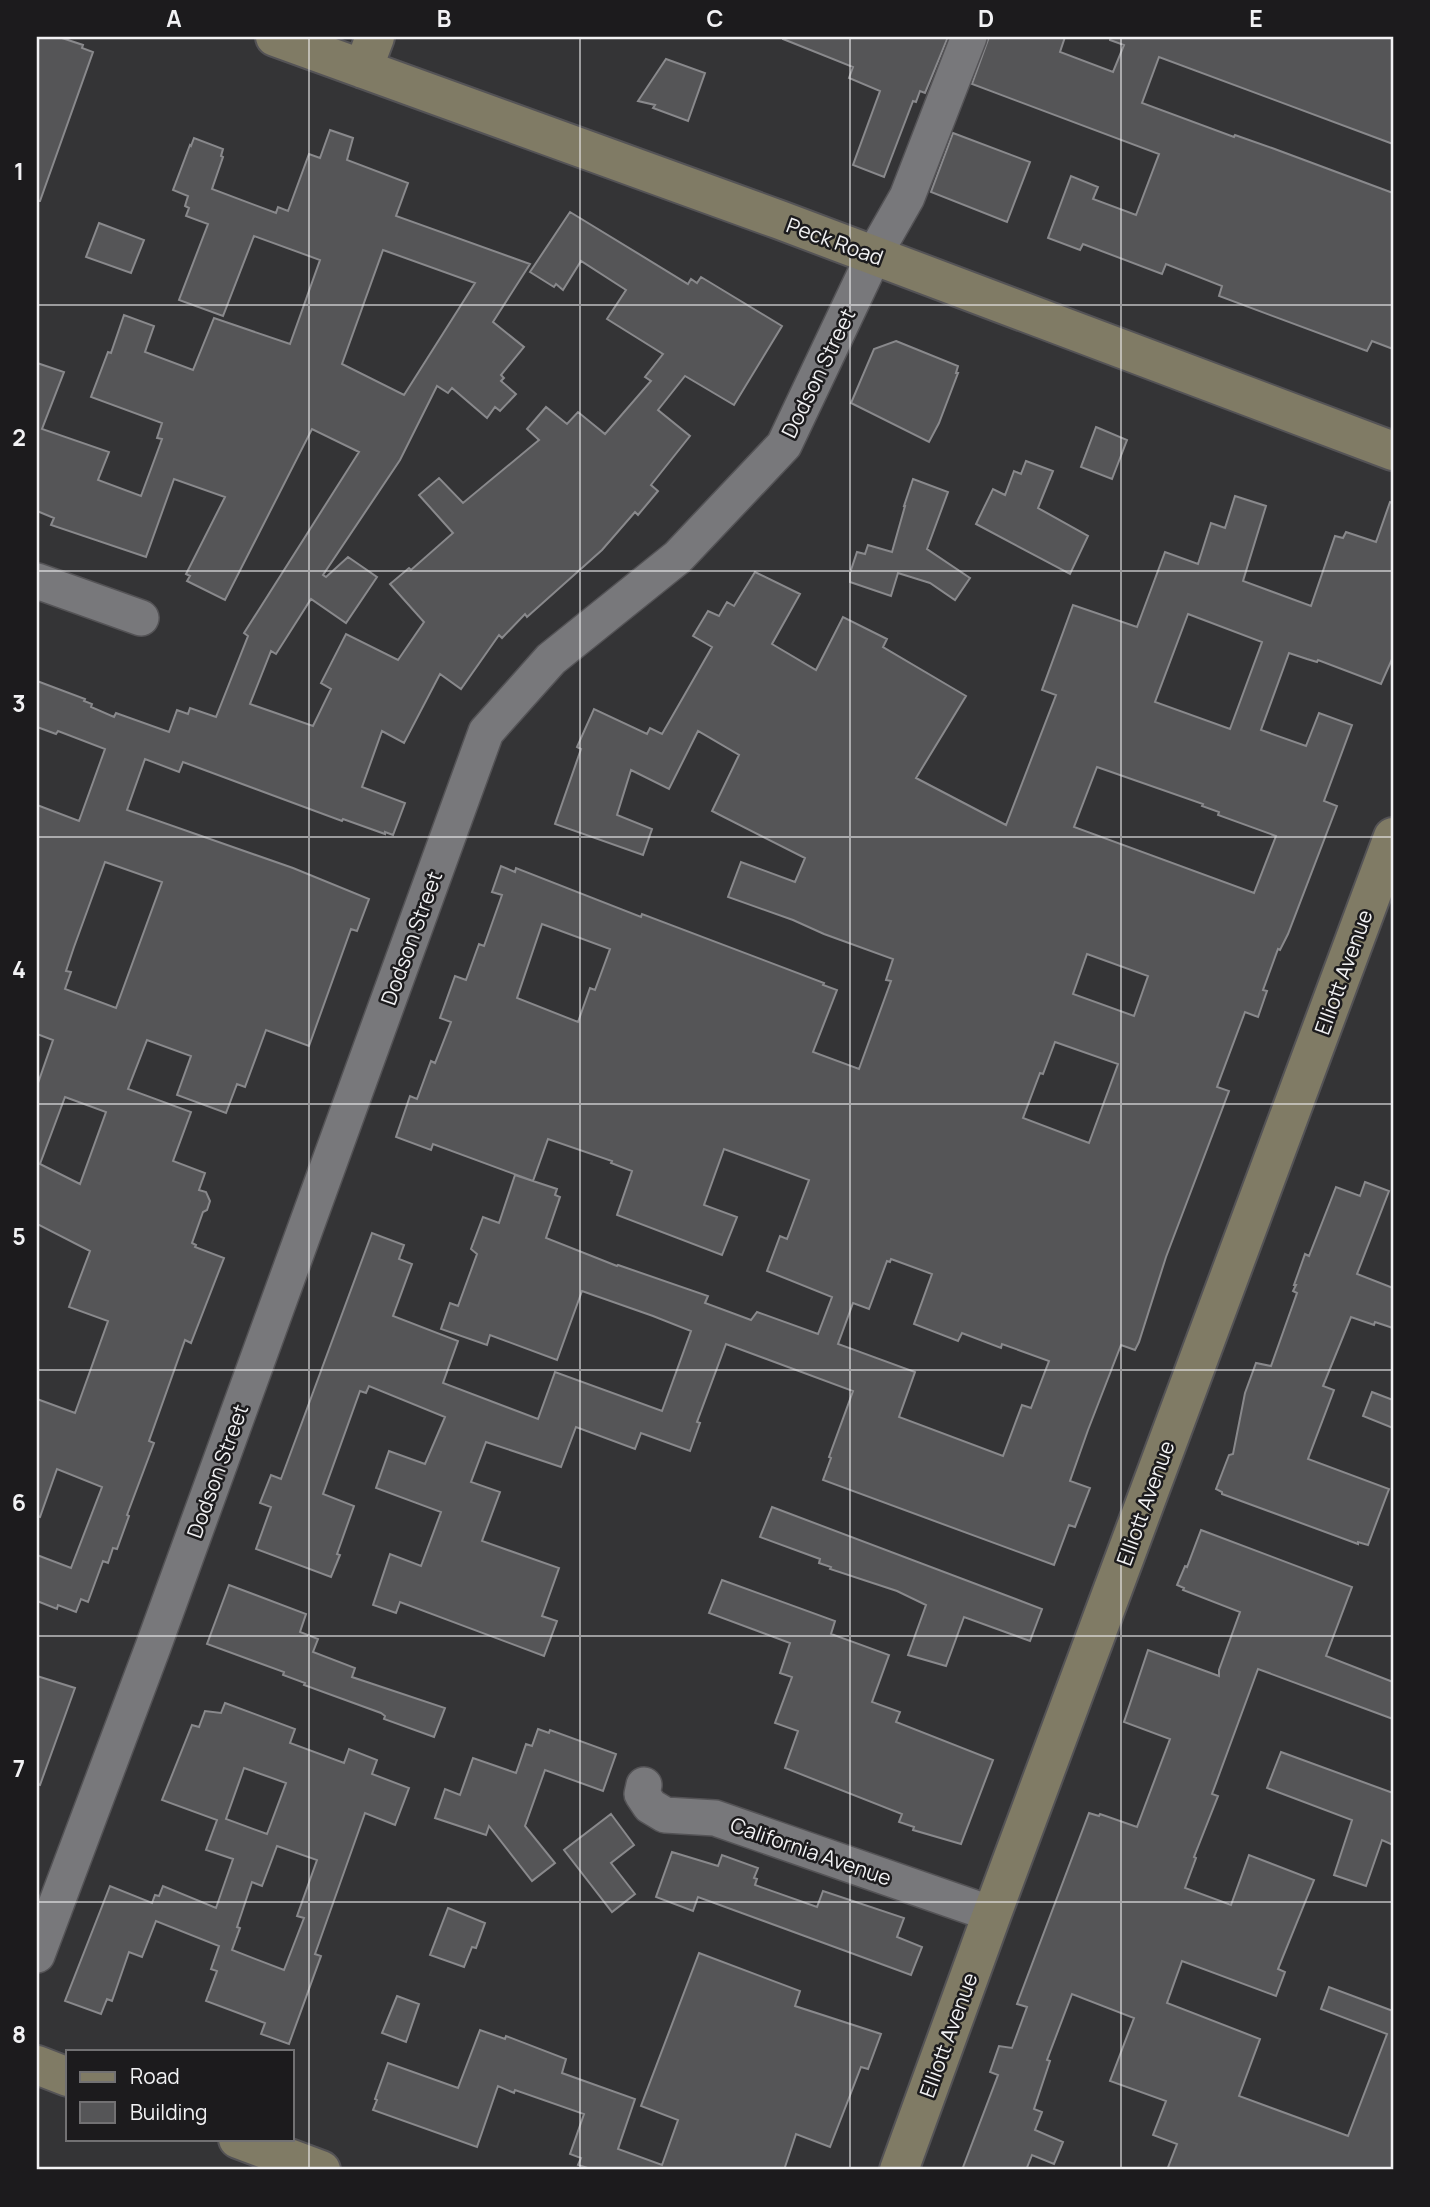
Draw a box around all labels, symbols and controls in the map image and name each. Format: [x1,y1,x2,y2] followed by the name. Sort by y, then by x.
[166,2,182,34] text: A
[437,2,451,34] text: B
[707,2,724,34] text: C
[978,2,994,34] text: D
[1249,2,1263,34] text: E
[14,155,24,187] text: 1
[783,211,887,271] street label: Peck Road
[775,304,861,442] street label: Dodson Street
[12,421,26,453] text: 2
[12,687,26,719] text: 3
[374,867,448,1009] street label: Dodson Street
[1307,906,1379,1038] street label: Elliott Avenue
[12,953,26,985] text: 4
[12,1220,26,1252] text: 5
[180,1400,254,1542] street label: Dodson Street
[1109,1437,1181,1569] street label: Elliott Avenue
[12,1486,26,1518] text: 6
[13,1752,25,1784] text: 7
[727,1810,895,1892] street label: California Avenue
[912,1969,984,2101] street label: Elliott Avenue
[12,2018,26,2050] text: 8
[66,2050,294,2140] legend
[130,2062,180,2090] text: Road
[130,2098,207,2126] text: Building

